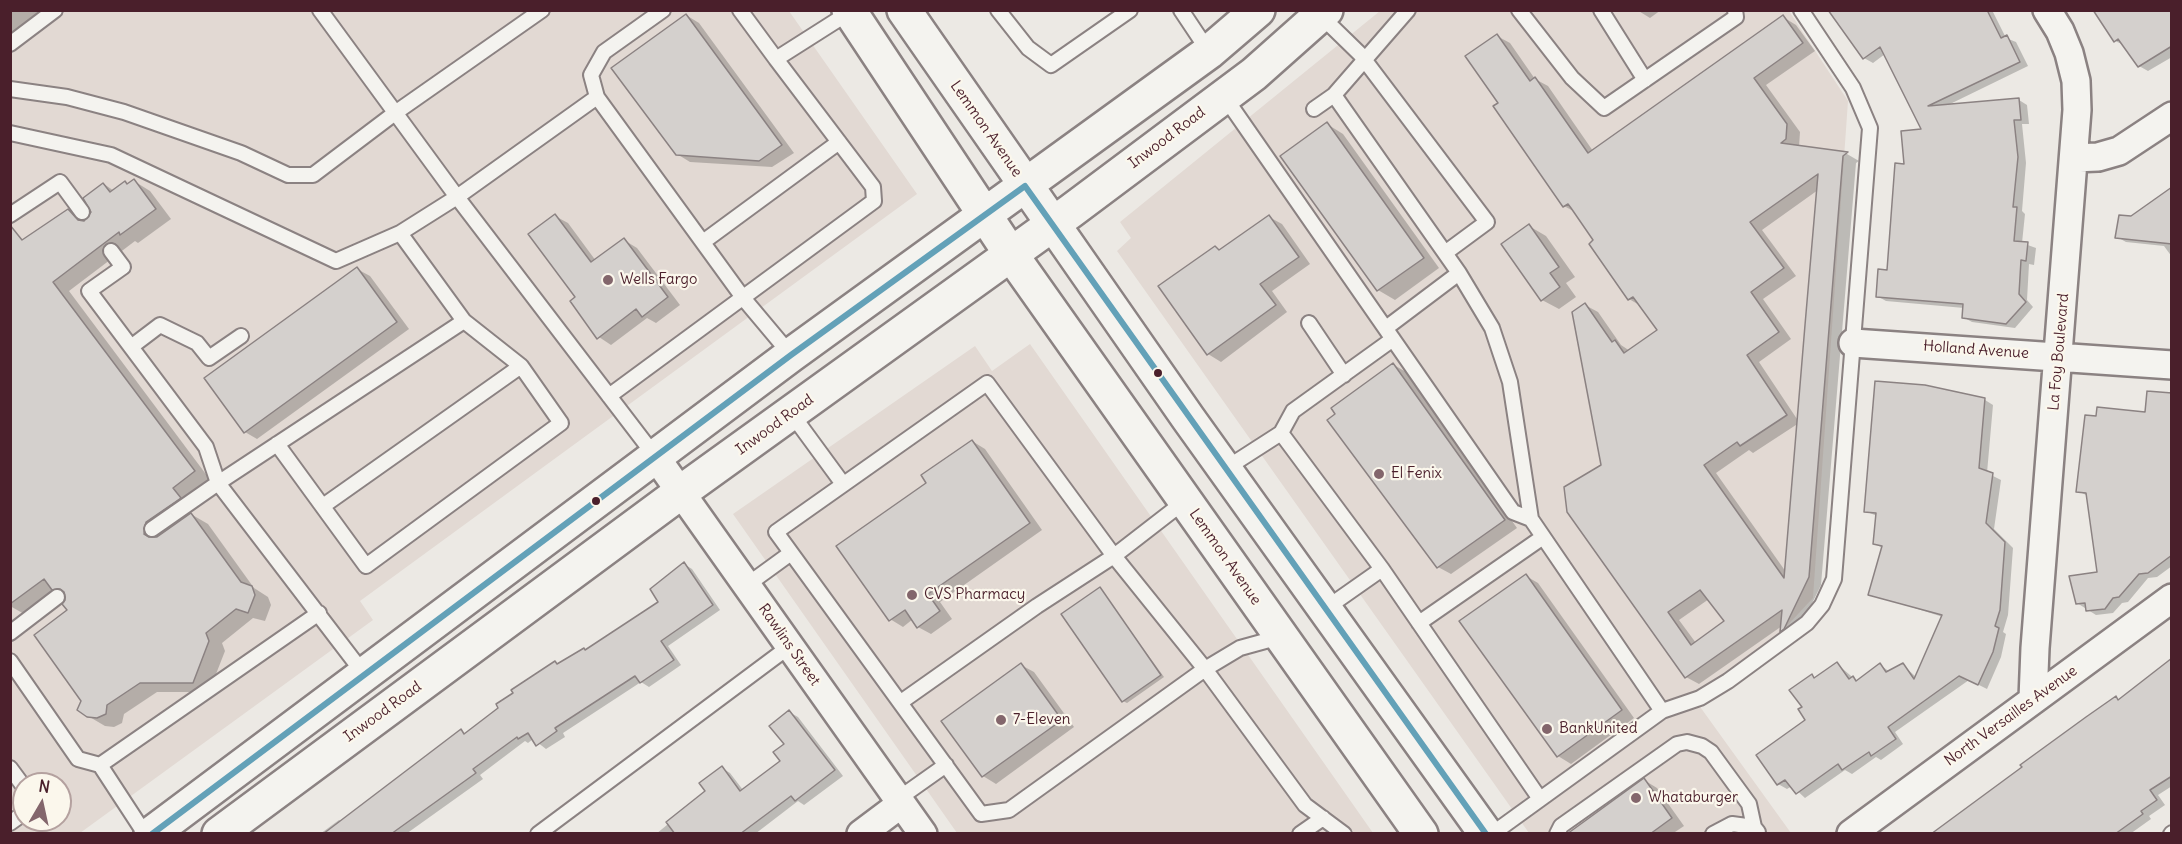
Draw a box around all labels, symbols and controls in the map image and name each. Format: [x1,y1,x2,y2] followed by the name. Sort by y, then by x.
[946,78,1026,180] street label: Lemmon Avenue
[1125,103,1209,173] street label: Inwood Road
[620,271,697,289] place label: Wells Fargo
[601,273,615,287] marker: Wells Fargo
[2045,293,2073,411] street label: La Foy Boulevard
[1923,337,2029,363] street label: Holland Avenue
[1152,367,1164,379] unlabelled marker
[733,391,817,459] street label: Inwood Road
[1391,465,1442,483] place label: El Fenix
[1372,467,1386,481] marker: El Fenix
[590,495,602,507] unlabelled marker
[1185,506,1265,608] street label: Lemmon Avenue
[924,586,1025,604] place label: CVS Pharmacy
[905,588,919,602] marker: CVS Pharmacy
[754,601,824,689] street label: Rawlins Street
[1941,662,2081,770] street label: North Versailles Avenue
[341,678,425,746] street label: Inwood Road
[1013,711,1071,729] place label: 7-Eleven
[994,713,1008,727] marker: 7-Eleven
[1559,720,1637,738] place label: BankUnited
[1540,722,1554,736] marker: BankUnited
[12,772,72,832] north arrow
[37,775,52,797] text: N
[1648,789,1738,807] place label: Whataburger
[1629,791,1643,805] marker: Whataburger

